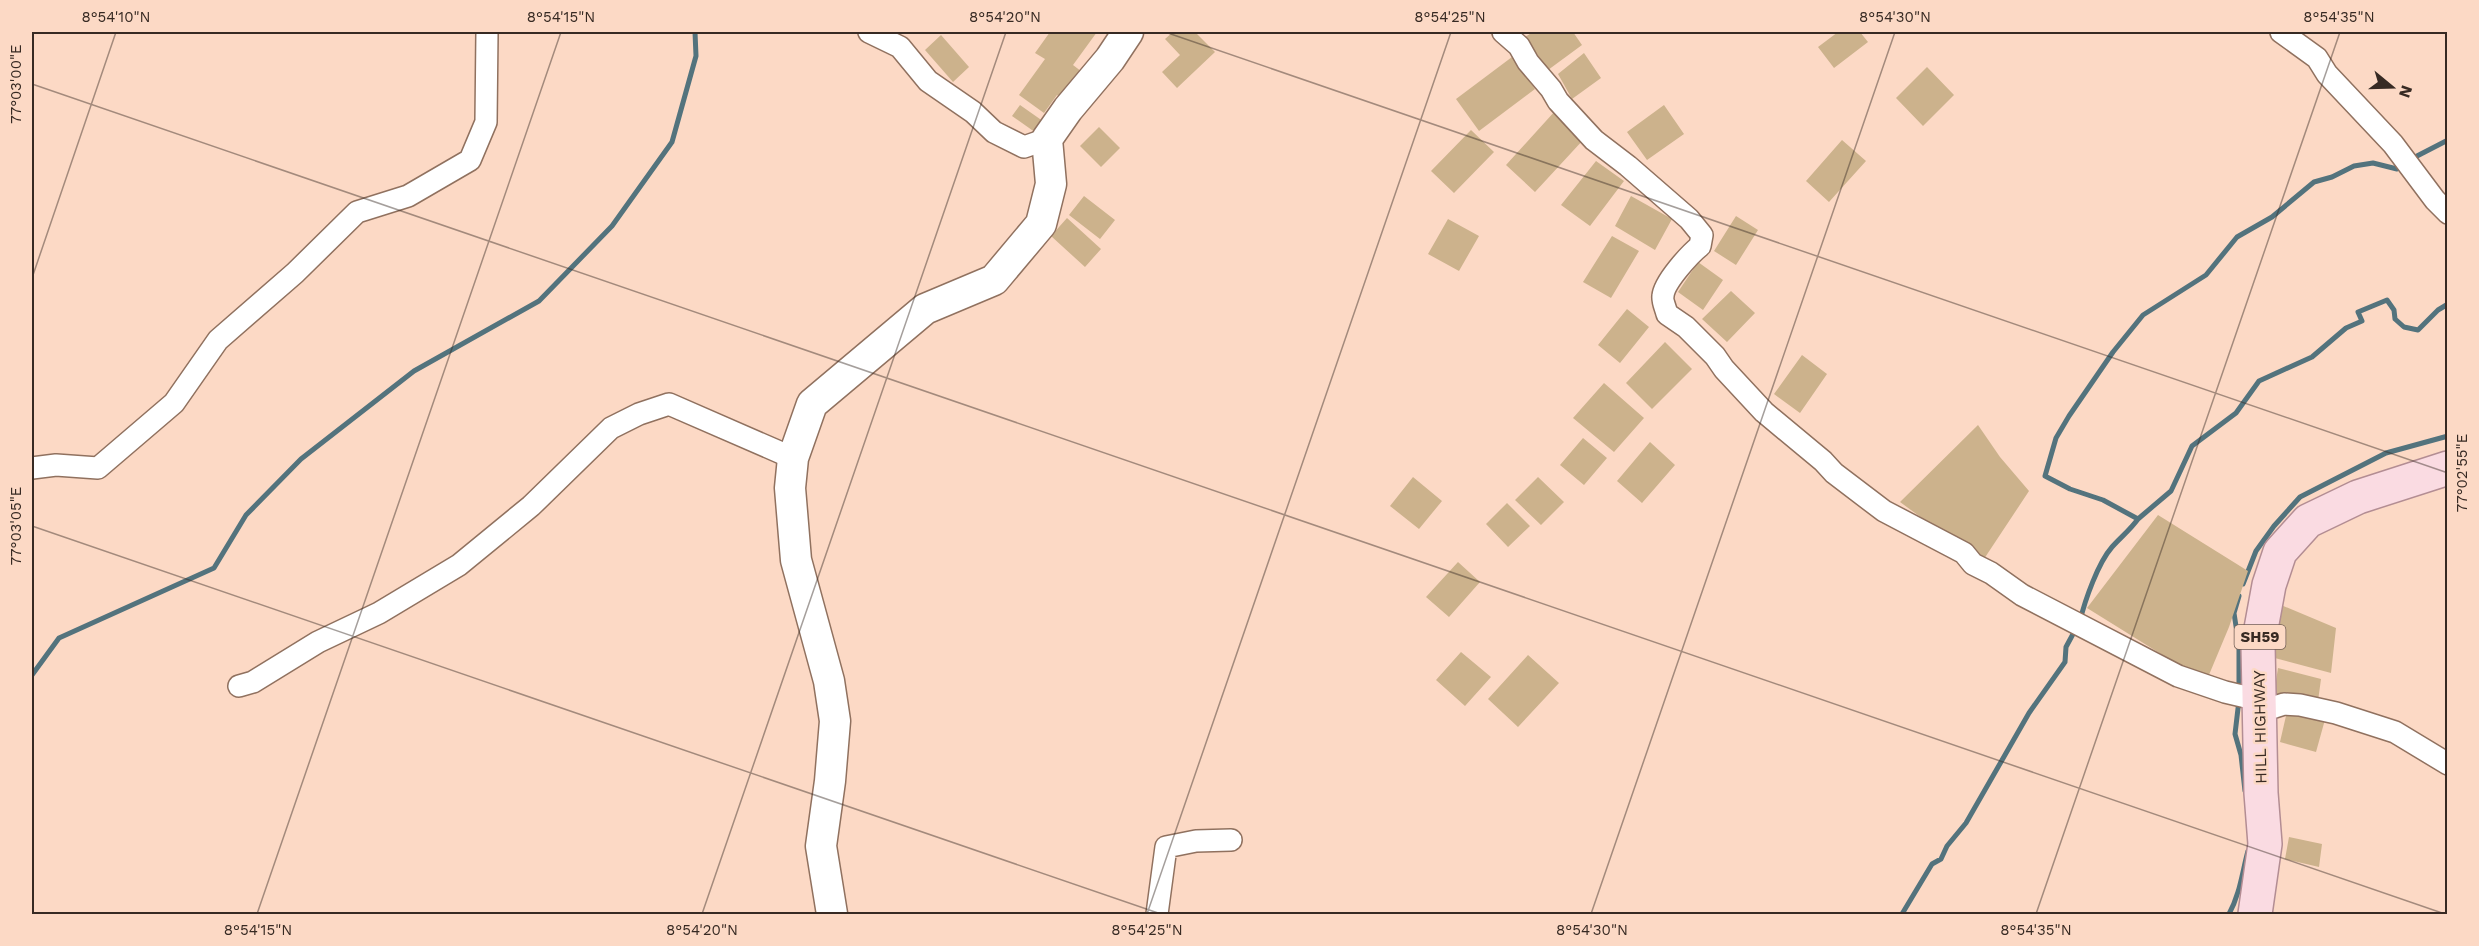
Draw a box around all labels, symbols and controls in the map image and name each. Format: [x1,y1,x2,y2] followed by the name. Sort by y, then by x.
[81,8,151,26] text: 8°54'10"N
[527,8,595,26] text: 8°54'15"N
[969,8,1041,26] text: 8°54'20"N
[1414,8,1486,26] text: 8°54'25"N
[1859,8,1931,26] text: 8°54'30"N
[2303,8,2375,26] text: 8°54'35"N
[7,44,25,124] text: 77°03'00"E
[2362,57,2422,117] north arrow
[2395,83,2417,100] text: N
[2453,434,2471,512] text: 77°02'55"E
[7,487,25,565] text: 77°03'05"E
[2234,625,2286,649] road number: SH59
[2250,670,2270,784] street label: HILL HIGHWAY
[224,921,292,939] text: 8°54'15"N
[666,921,738,939] text: 8°54'20"N
[1111,921,1183,939] text: 8°54'25"N
[1556,921,1628,939] text: 8°54'30"N
[2000,921,2072,939] text: 8°54'35"N

